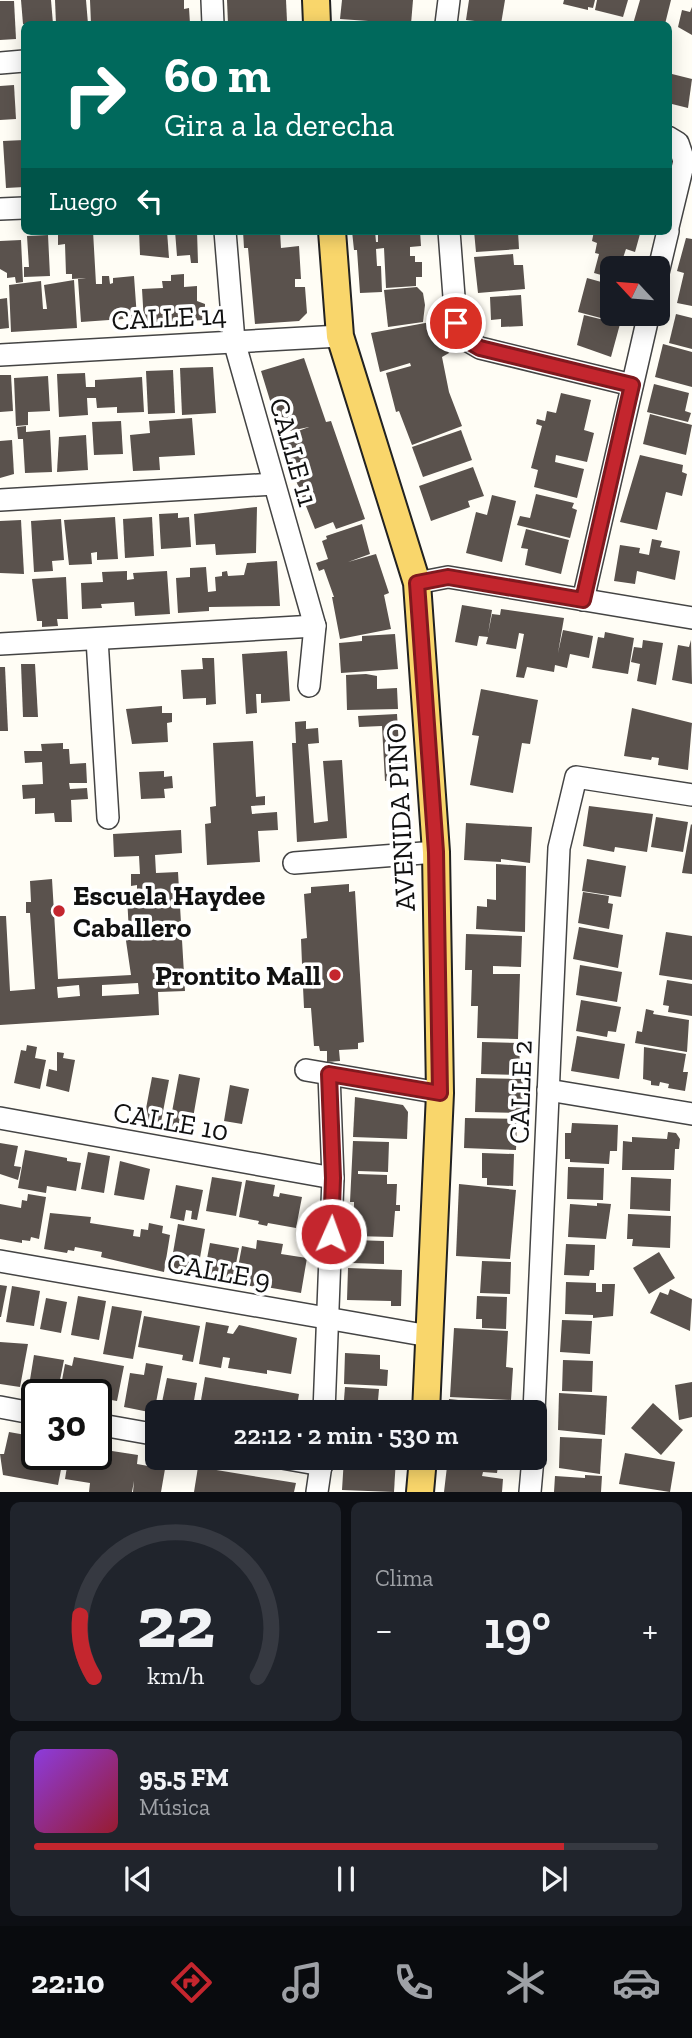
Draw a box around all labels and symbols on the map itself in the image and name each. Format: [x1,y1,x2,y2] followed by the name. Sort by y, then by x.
[600,256,670,326] north arrow
[426,293,486,353] pin
[111,298,228,337] street label: CALLE 14
[262,394,325,510] street label: CALLE 11
[379,722,422,912] street label: AVENIDA PINO
[73,879,265,944] place label: Escuela Haydee Caballero
[51,903,67,919] marker: Escuela Haydee Caballero
[155,959,321,992] place label: Prontito Mall
[327,967,343,983] marker: Prontito Mall
[502,1039,539,1145] street label: CALLE 2
[111,1095,231,1148] street label: CALLE 10
[294,1197,368,1271] position arrow
[165,1246,273,1297] street label: CALLE 9
[21,1379,112,1470] speed limit sign: 30

